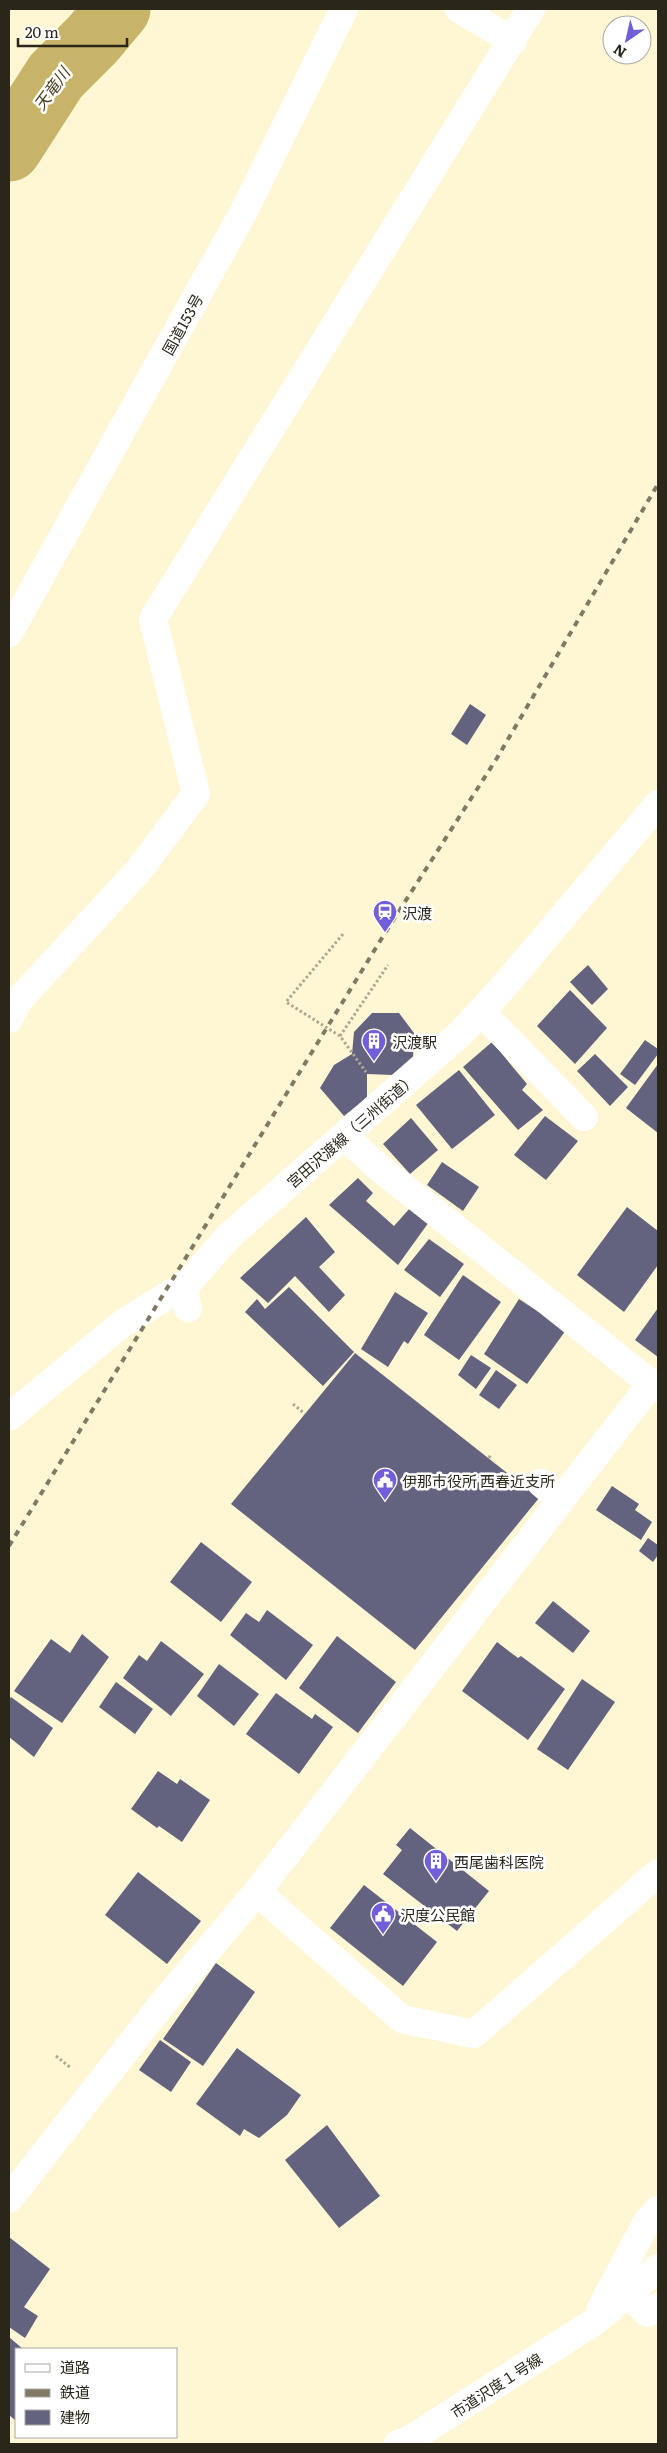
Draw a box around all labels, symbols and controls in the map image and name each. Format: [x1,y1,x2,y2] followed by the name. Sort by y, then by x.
[18,15,126,47] scale bar
[602,15,652,65] north arrow
[25,20,59,43] text: 20 m
[609,40,630,63] text: N
[27,60,76,114] water label: 天竜川
[156,289,208,359] street label: 国道153号
[372,899,398,933] station icon: 沢渡
[402,901,432,924] place label: 沢渡
[361,1028,387,1062] building icon: 沢渡駅
[392,1030,437,1053] place label: 沢渡駅
[281,1067,421,1193] street label: 宮田沢渡線（三州街道）
[372,1467,398,1501] public building icon: 伊那市役所 西春近支所
[402,1469,555,1492] place label: 伊那市役所 西春近支所
[423,1848,449,1882] building icon: 西尾歯科医院
[454,1850,544,1873] place label: 西尾歯科医院
[370,1901,396,1935] public building icon: 沢度公民館
[400,1903,475,1926] place label: 沢度公民館
[446,2347,546,2423] street label: 市道沢度１号線
[15,2348,178,2438] legend
[60,2355,90,2378] text: 道路
[60,2380,90,2403] text: 鉄道
[60,2405,90,2428] text: 建物

